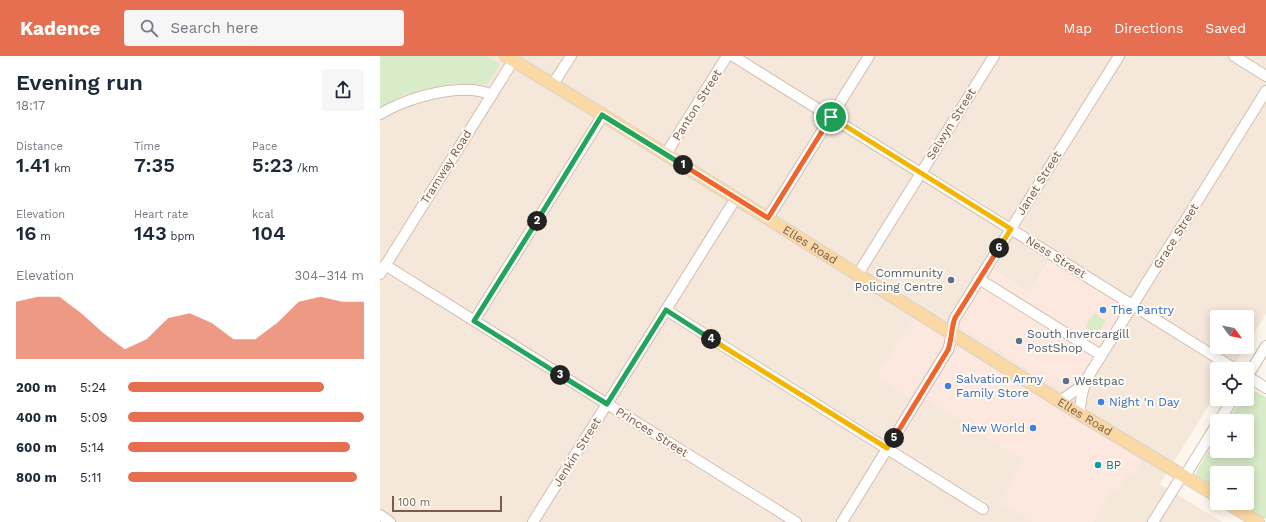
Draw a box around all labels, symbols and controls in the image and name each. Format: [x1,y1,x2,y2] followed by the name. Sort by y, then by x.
[124,10,404,46] search box
[20,17,100,40] text: Kadence
[138,17,160,39] icon: search
[170,19,258,37] text: Search here
[1064,20,1092,36] text: Map
[1114,20,1183,36] text: Directions
[1205,20,1246,36] text: Saved
[670,67,724,143] street label: Panton Street
[322,69,364,111] button: share
[16,70,143,95] text: Evening run
[923,86,979,162] street label: Selwyn Street
[16,98,45,113] text: 18:17
[814,100,848,134] pin
[820,106,842,128] icon: arrive
[418,127,474,207] street label: Tramway Road
[16,140,63,153] text: Distance
[134,140,160,153] text: Time
[252,140,277,153] text: Pace
[1014,148,1064,218] street label: Janet Street
[16,153,50,177] text: 1.41
[134,153,175,177] text: 7:35
[252,153,293,177] text: 5:23
[673,155,693,175] pin: 1
[681,158,685,171] text: 1
[50,162,71,175] text: km
[293,162,319,175] text: /km
[1150,201,1202,271] street label: Grace Street
[16,208,65,221] text: Elevation
[134,208,188,221] text: Heart rate
[252,208,274,221] text: kcal
[527,211,547,231] pin: 2
[534,214,540,227] text: 2
[16,221,37,245] text: 16
[134,221,167,245] text: 143
[252,221,286,245] text: 104
[780,223,840,267] street label: Elles Road
[37,230,51,243] text: m
[167,230,195,243] text: bpm
[1023,233,1089,281] street label: Ness Street
[989,238,1009,258] pin: 6
[996,241,1002,254] text: 6
[855,266,944,294] place label: Community Policing Centre
[16,268,74,283] text: Elevation
[295,268,364,283] text: 304–314 m
[946,275,956,285] marker: Community Policing Centre
[1111,303,1175,317] place label: The Pantry
[1098,305,1108,315] marker: The Pantry
[1210,310,1254,354] north arrow
[1210,310,1254,510] map controls
[1027,327,1130,355] place label: South Invercargill PostShop
[701,329,721,349] pin: 4
[707,332,715,345] text: 4
[1014,336,1024,346] marker: South Invercargill PostShop
[1210,362,1254,406] button: locate
[550,365,570,385] pin: 3
[557,368,563,381] text: 3
[956,372,1044,400] place label: Salvation Army Family Store
[1074,374,1125,388] place label: Westpac
[1061,376,1071,386] marker: Westpac
[16,380,56,395] text: 200 m
[80,380,107,395] text: 5:24
[943,381,953,391] marker: Salvation Army Family Store
[1055,395,1115,439] street label: Elles Road
[1109,395,1180,409] place label: Night 'n Day
[1096,397,1106,407] marker: Night 'n Day
[613,404,691,460] street label: Princes Street
[16,410,57,425] text: 400 m
[80,410,108,425] text: 5:09
[1210,414,1254,458] button: +
[550,415,604,489] street label: Jenkin Street
[962,421,1025,435] place label: New World
[1028,423,1038,433] marker: New World
[884,428,904,448] pin: 5
[891,431,897,444] text: 5
[16,440,57,455] text: 600 m
[80,440,104,455] text: 5:14
[1106,458,1121,472] place label: BP
[1093,460,1103,470] marker: BP
[1210,466,1254,510] button: −
[16,470,57,485] text: 800 m
[80,470,102,485] text: 5:11
[392,494,502,513] scale bar
[398,496,430,509] text: 100 m

